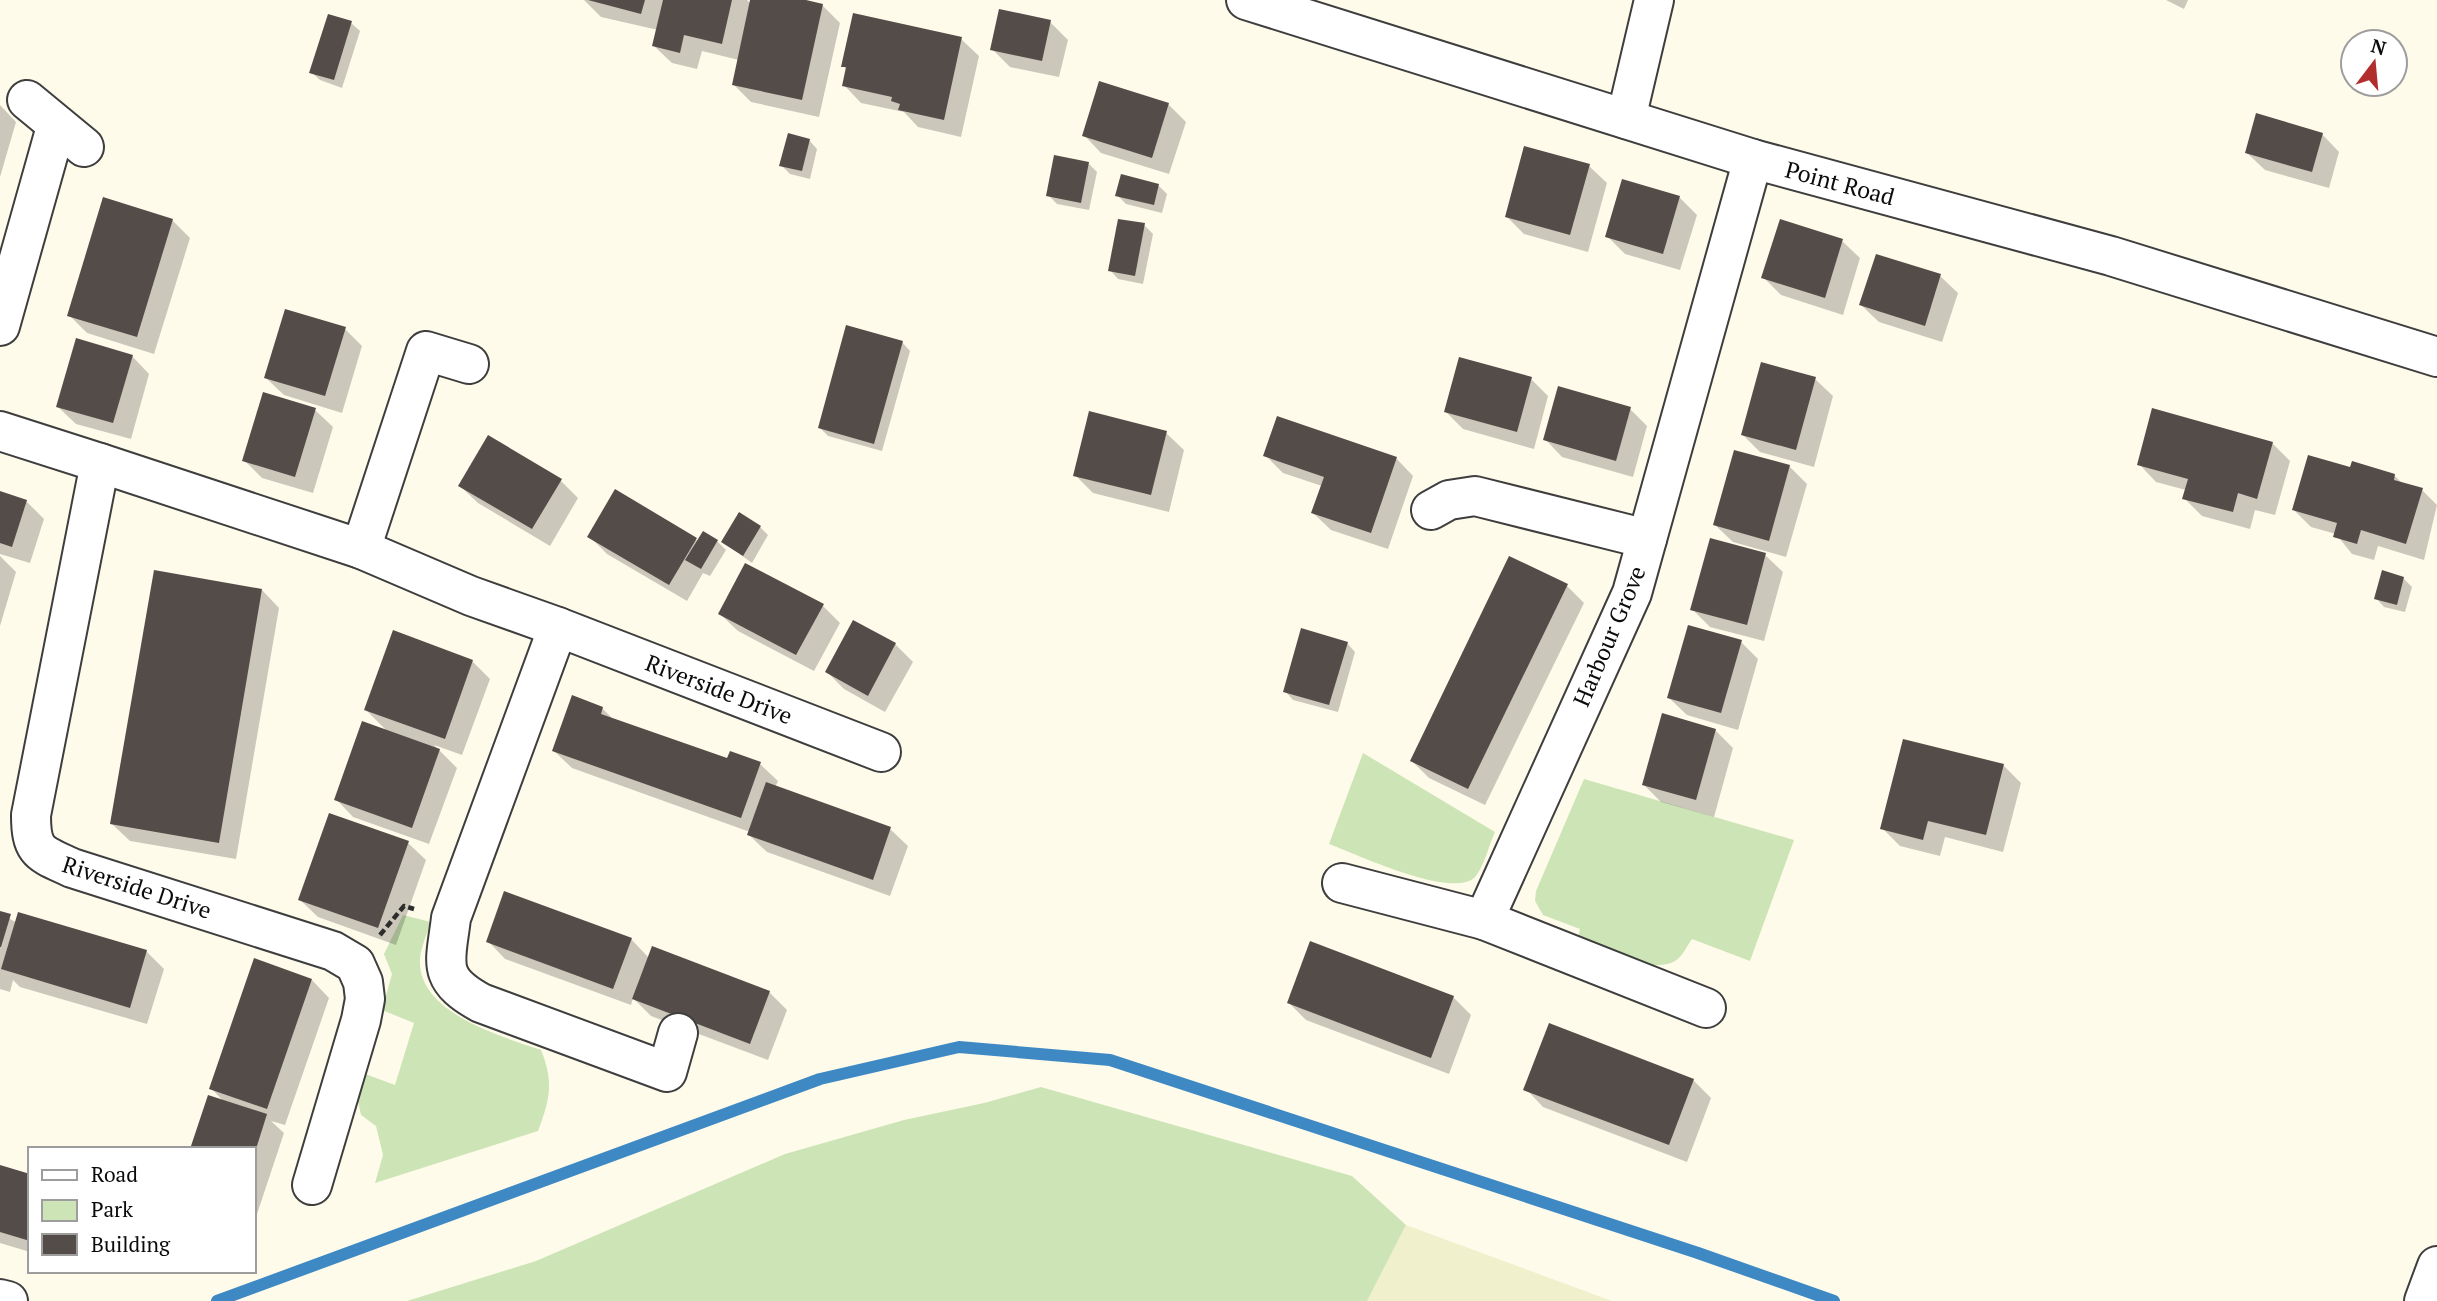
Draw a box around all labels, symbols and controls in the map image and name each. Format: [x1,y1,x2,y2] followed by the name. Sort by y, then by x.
[2339,28,2409,98] north arrow
[2368,32,2390,60] text: N
[1782,154,1898,212] street label: Point Road
[1565,561,1653,711] street label: Harbour Grove
[641,647,797,731] street label: Riverside Drive
[59,848,215,926] street label: Riverside Drive
[28,1147,256,1273] legend
[91,1160,138,1188] text: Road
[91,1195,133,1223] text: Park
[91,1230,171,1258] text: Building

